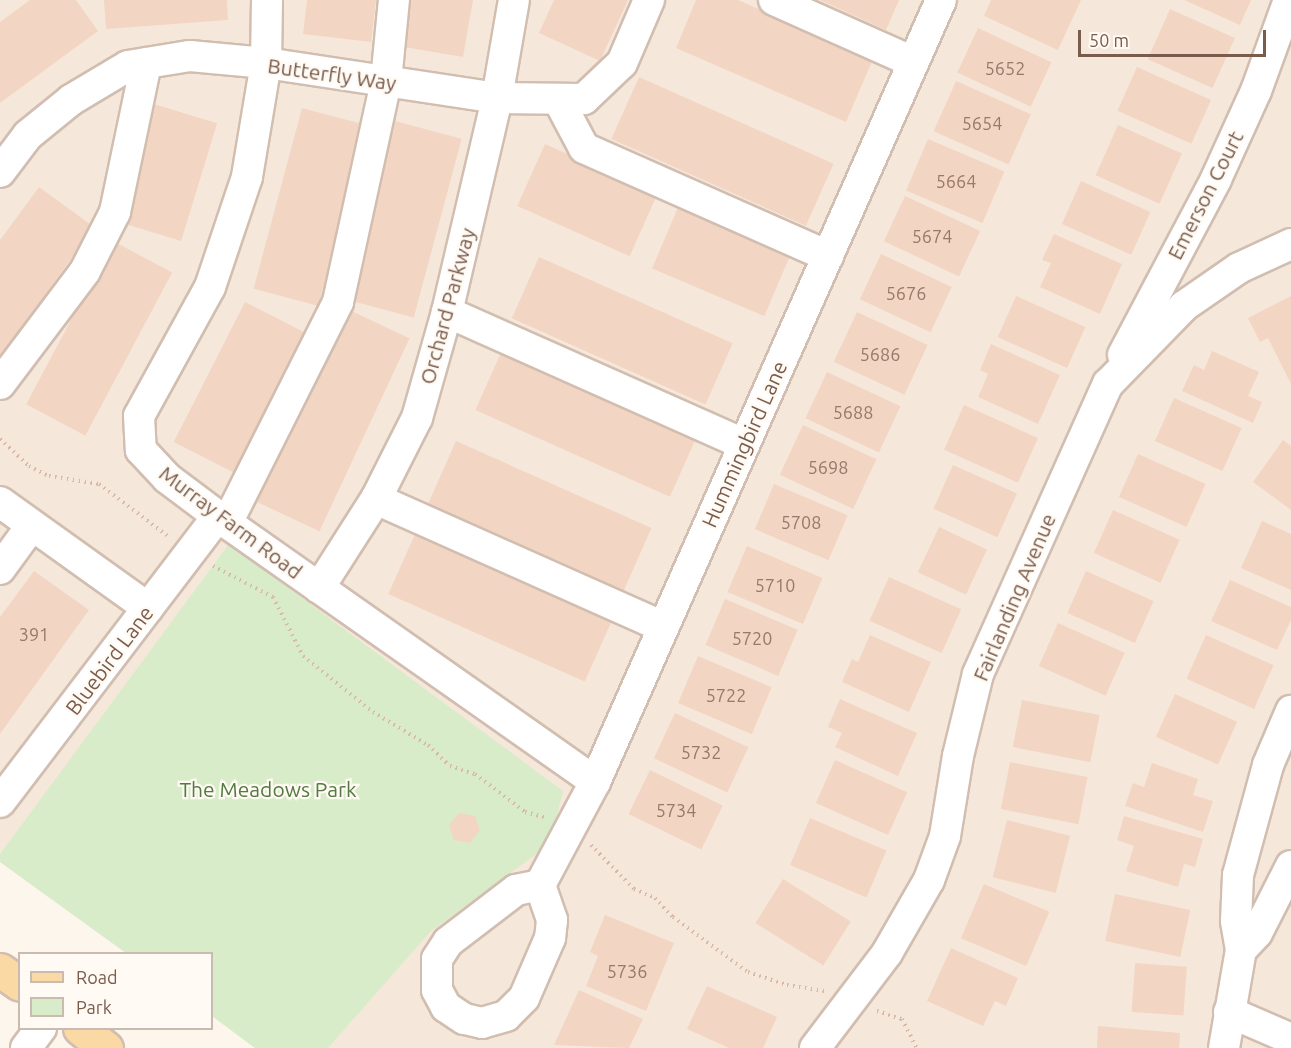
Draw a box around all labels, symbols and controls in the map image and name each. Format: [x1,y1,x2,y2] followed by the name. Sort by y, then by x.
[1081,18,1268,56] scale bar
[1089,30,1129,50] text: 50 m
[266,53,398,95] street label: Butterfly Way
[985,57,1025,79] house number: 5652
[962,112,1002,134] house number: 5654
[1162,126,1248,264] street label: Emerson Court
[936,170,976,192] house number: 5664
[414,225,480,387] street label: Orchard Parkway
[912,225,952,247] house number: 5674
[886,282,926,304] house number: 5676
[860,343,900,365] house number: 5686
[696,357,792,531] street label: Hummingbird Lane
[833,401,873,423] house number: 5688
[808,456,848,478] house number: 5698
[155,460,307,584] street label: Murray Farm Road
[967,509,1061,685] street label: Fairlanding Avenue
[781,511,821,533] house number: 5708
[755,574,795,596] house number: 5710
[60,601,158,719] street label: Bluebird Lane
[19,623,49,645] house number: 391
[732,627,772,649] house number: 5720
[706,684,746,706] house number: 5722
[681,741,721,763] house number: 5732
[179,776,357,802] park label: The Meadows Park
[656,799,696,821] house number: 5734
[18,952,213,1030] legend
[607,960,647,982] house number: 5736
[76,967,118,987] text: Road
[76,997,112,1017] text: Park

